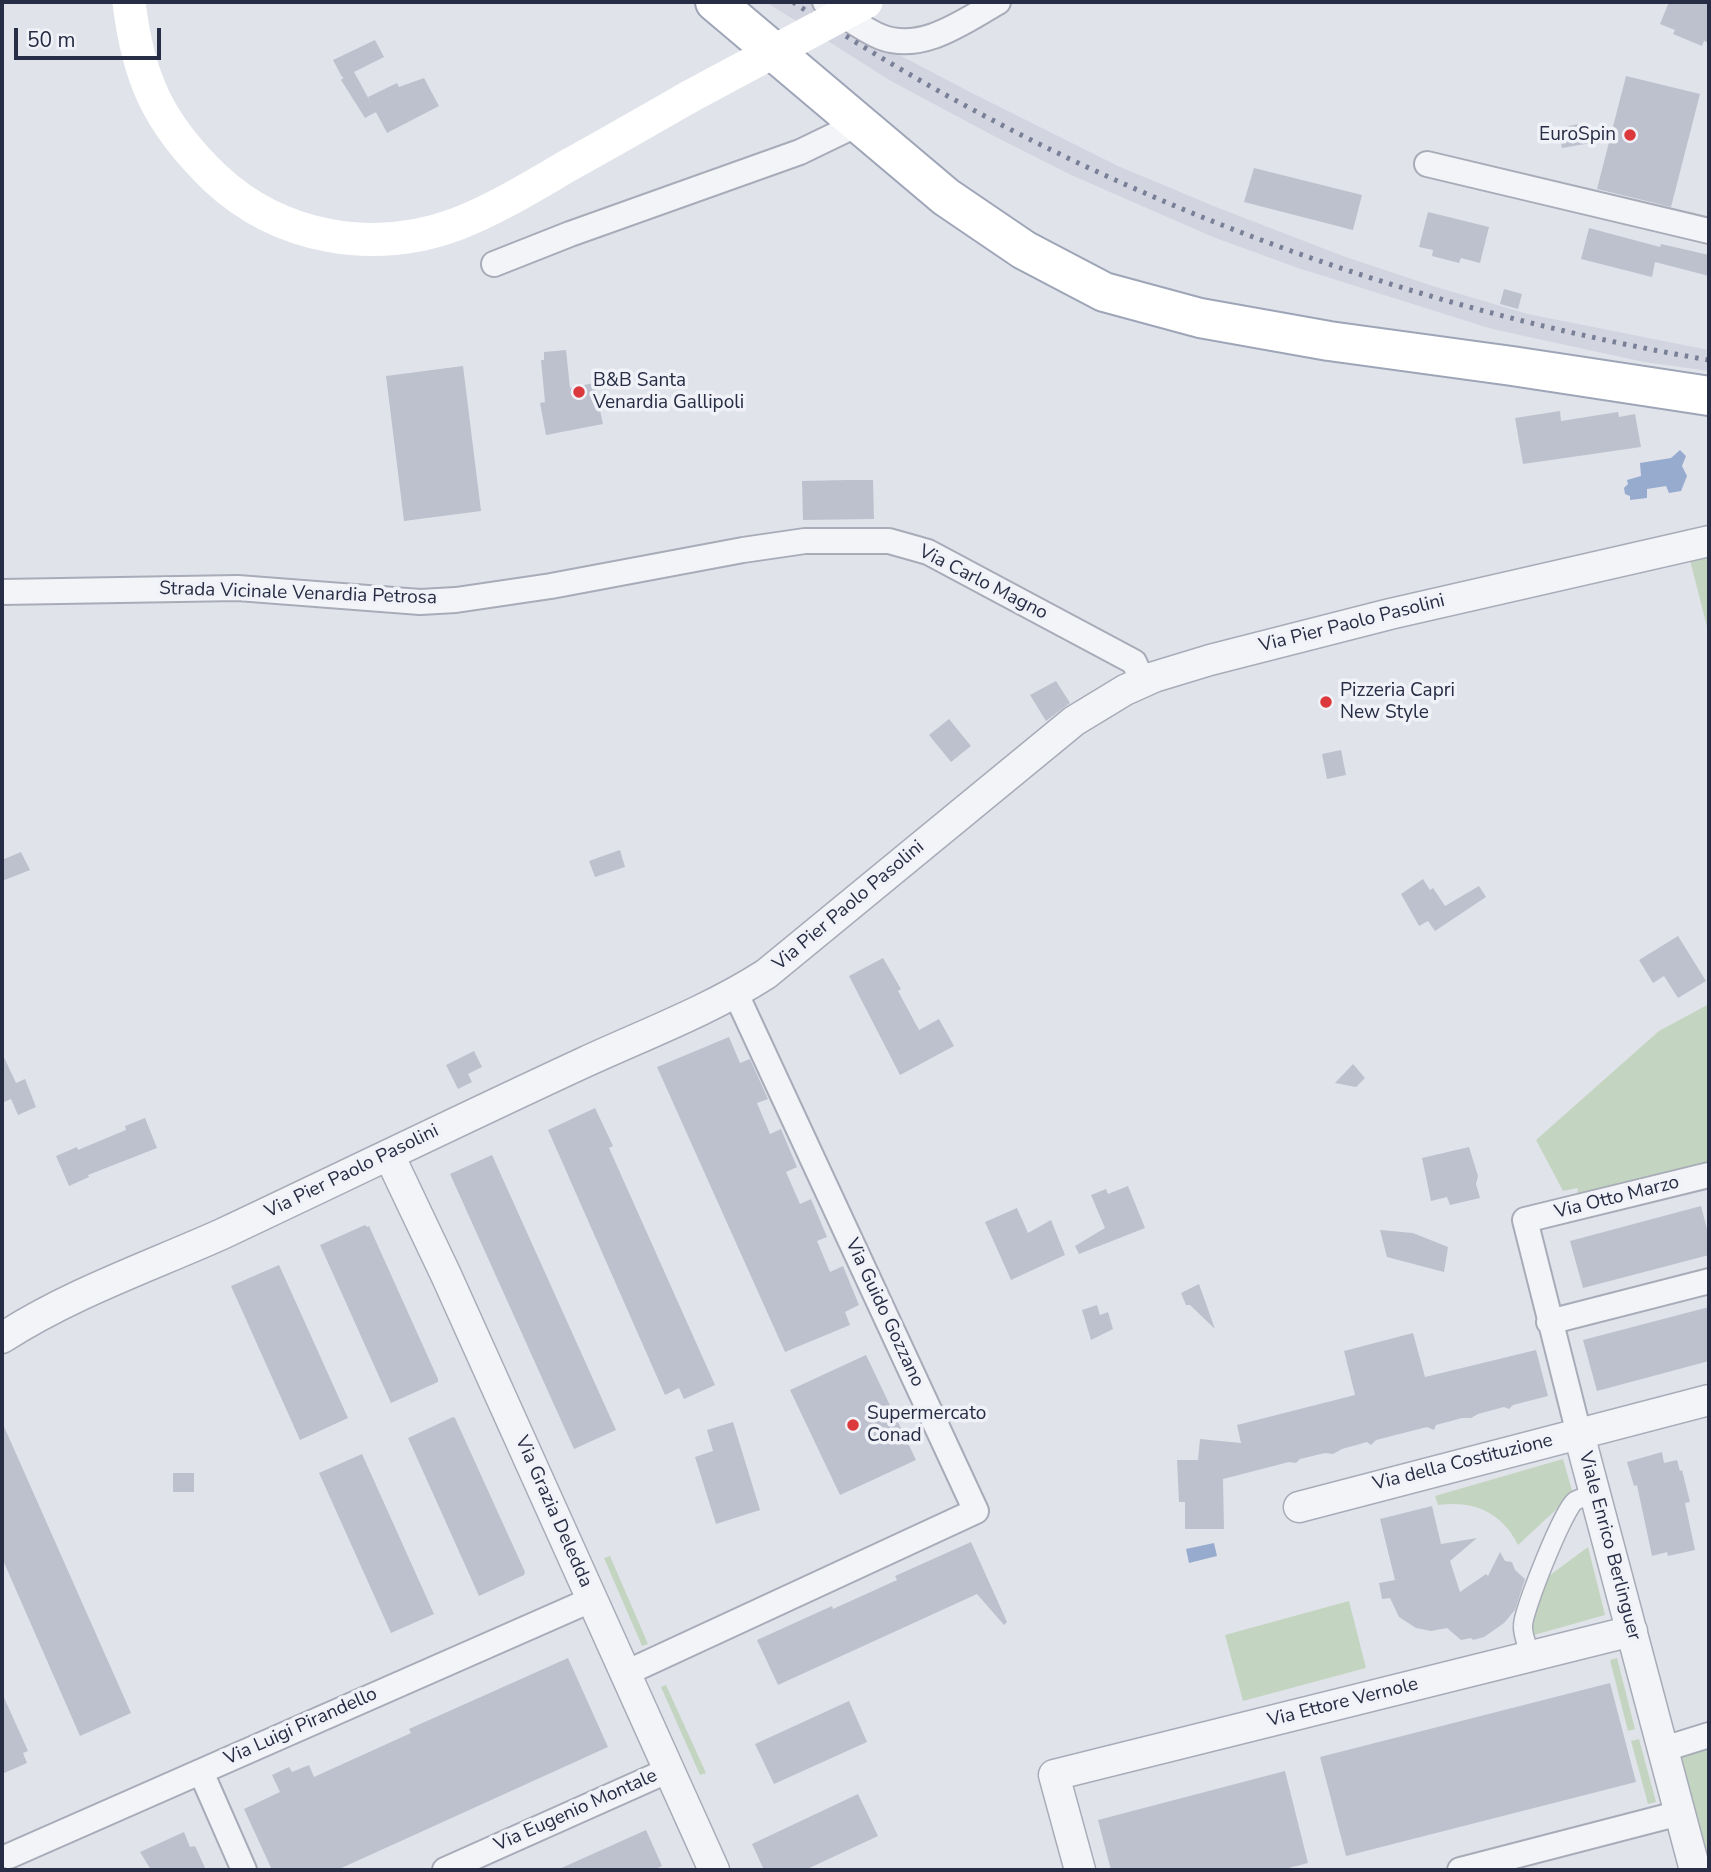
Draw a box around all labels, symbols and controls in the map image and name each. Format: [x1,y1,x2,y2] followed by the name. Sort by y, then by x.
[18,14,164,58] scale bar
[27,26,76,54] text: 50 m
[1539,124,1616,146] place label: EuroSpin
[1622,127,1638,143] marker: EuroSpin
[593,370,744,414] place label: B&B Santa Venardia Gallipoli
[571,384,587,400] marker: B&B Santa Venardia Gallipoli
[915,541,1051,625] street label: Via Carlo Magno
[159,578,437,610] street label: Strada Vicinale Venardia Petrosa
[1257,590,1447,658] street label: Via Pier Paolo Pasolini
[1340,680,1455,724] place label: Pizzeria Capri New Style
[1318,694,1334,710] marker: Pizzeria Capri New Style
[769,836,929,976] street label: Via Pier Paolo Pasolini
[261,1120,443,1224] street label: Via Pier Paolo Pasolini
[1552,1171,1682,1225] street label: Via Otto Marzo
[840,1235,928,1391] street label: Via Guido Gozzano
[867,1403,986,1447] place label: Supermercato Conad
[845,1417,861,1433] marker: Supermercato Conad
[1371,1430,1555,1496] street label: Via della Costituzione
[509,1433,597,1591] street label: Via Grazia Deledda
[1573,1449,1645,1643] street label: Viale Enrico Berlinguer
[1265,1673,1421,1733] street label: Via Ettore Vernole
[221,1683,381,1771] street label: Via Luigi Pirandello
[491,1765,661,1857] street label: Via Eugenio Montale

